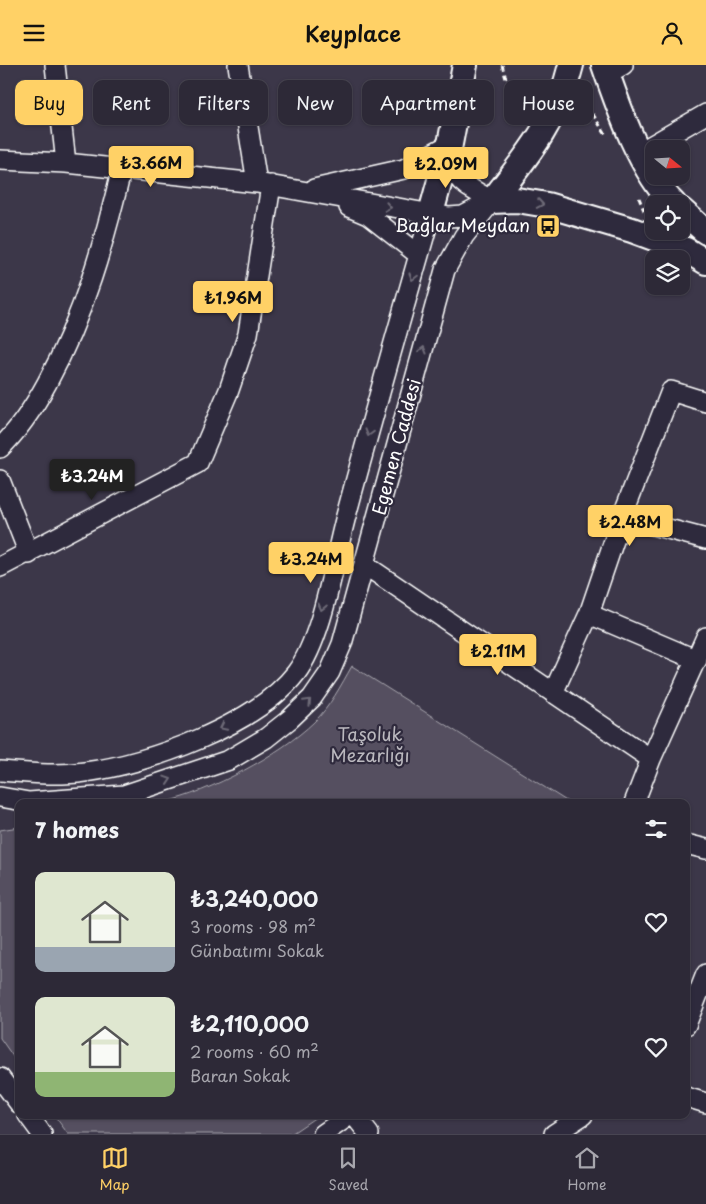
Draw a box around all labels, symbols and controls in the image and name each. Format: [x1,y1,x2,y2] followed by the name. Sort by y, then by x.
[305,16,401,49] text: Keyplace
[20,19,48,47] icon: menu
[658,19,686,47] icon: person
[15,80,83,125] chip: Buy
[93,80,169,125] chip: Rent
[179,80,268,125] chip: Filters
[278,80,352,125] chip: New
[362,80,494,125] chip: Apartment
[504,80,593,125] chip: House
[645,140,690,185] north arrow
[645,140,690,295] map controls
[110,145,192,188] pin: ₺3.66M
[405,147,487,189] pin: ₺2.09M
[120,150,182,174] text: ₺3.66M
[414,151,478,175] text: ₺2.09M
[645,195,690,240] button: locate
[536,199,545,209] one-way arrow
[383,202,392,212] one-way arrow
[395,211,530,238] place label: Bağlar Meydan
[535,213,561,239] bus stop icon: Bağlar Meydan
[645,250,690,295] button: layers
[408,273,419,281] one-way arrow
[192,281,274,323] pin: ₺1.96M
[204,285,262,309] text: ₺1.96M
[417,347,427,355] one-way arrow
[364,375,427,518] street label: Egemen Caddesi
[364,429,375,438] one-way arrow
[51,459,133,501] pin: ₺3.24M
[61,463,123,487] text: ₺3.24M
[589,505,671,547] pin: ₺2.48M
[599,509,661,533] text: ₺2.48M
[270,541,352,584] pin: ₺3.24M
[280,546,342,570] text: ₺3.24M
[318,603,328,611] one-way arrow
[457,633,539,676] pin: ₺2.11M
[470,638,526,662] text: ₺2.11M
[302,699,311,708] one-way arrow
[219,720,228,731] one-way arrow
[330,720,410,768] park label: Taşoluk Mezarlığı
[163,776,172,786] one-way arrow
[35,813,119,845] text: 7 homes
[642,815,670,843] icon: filters
[190,882,318,914] text: ₺3,240,000
[75,892,135,952] icon: home
[642,908,670,936] icon: heart
[190,914,316,938] text: 3 rooms · 98 m²
[190,938,324,962] text: Günbatımı Sokak
[190,1007,309,1039] text: ₺2,110,000
[75,1017,135,1077] icon: home
[642,1033,670,1061] icon: heart
[190,1039,319,1063] text: 2 rooms · 60 m²
[190,1063,290,1087] text: Baran Sokak
[100,1144,129,1195] tab: Map
[329,1144,368,1195] tab: Saved
[567,1144,606,1195] tab: Home

